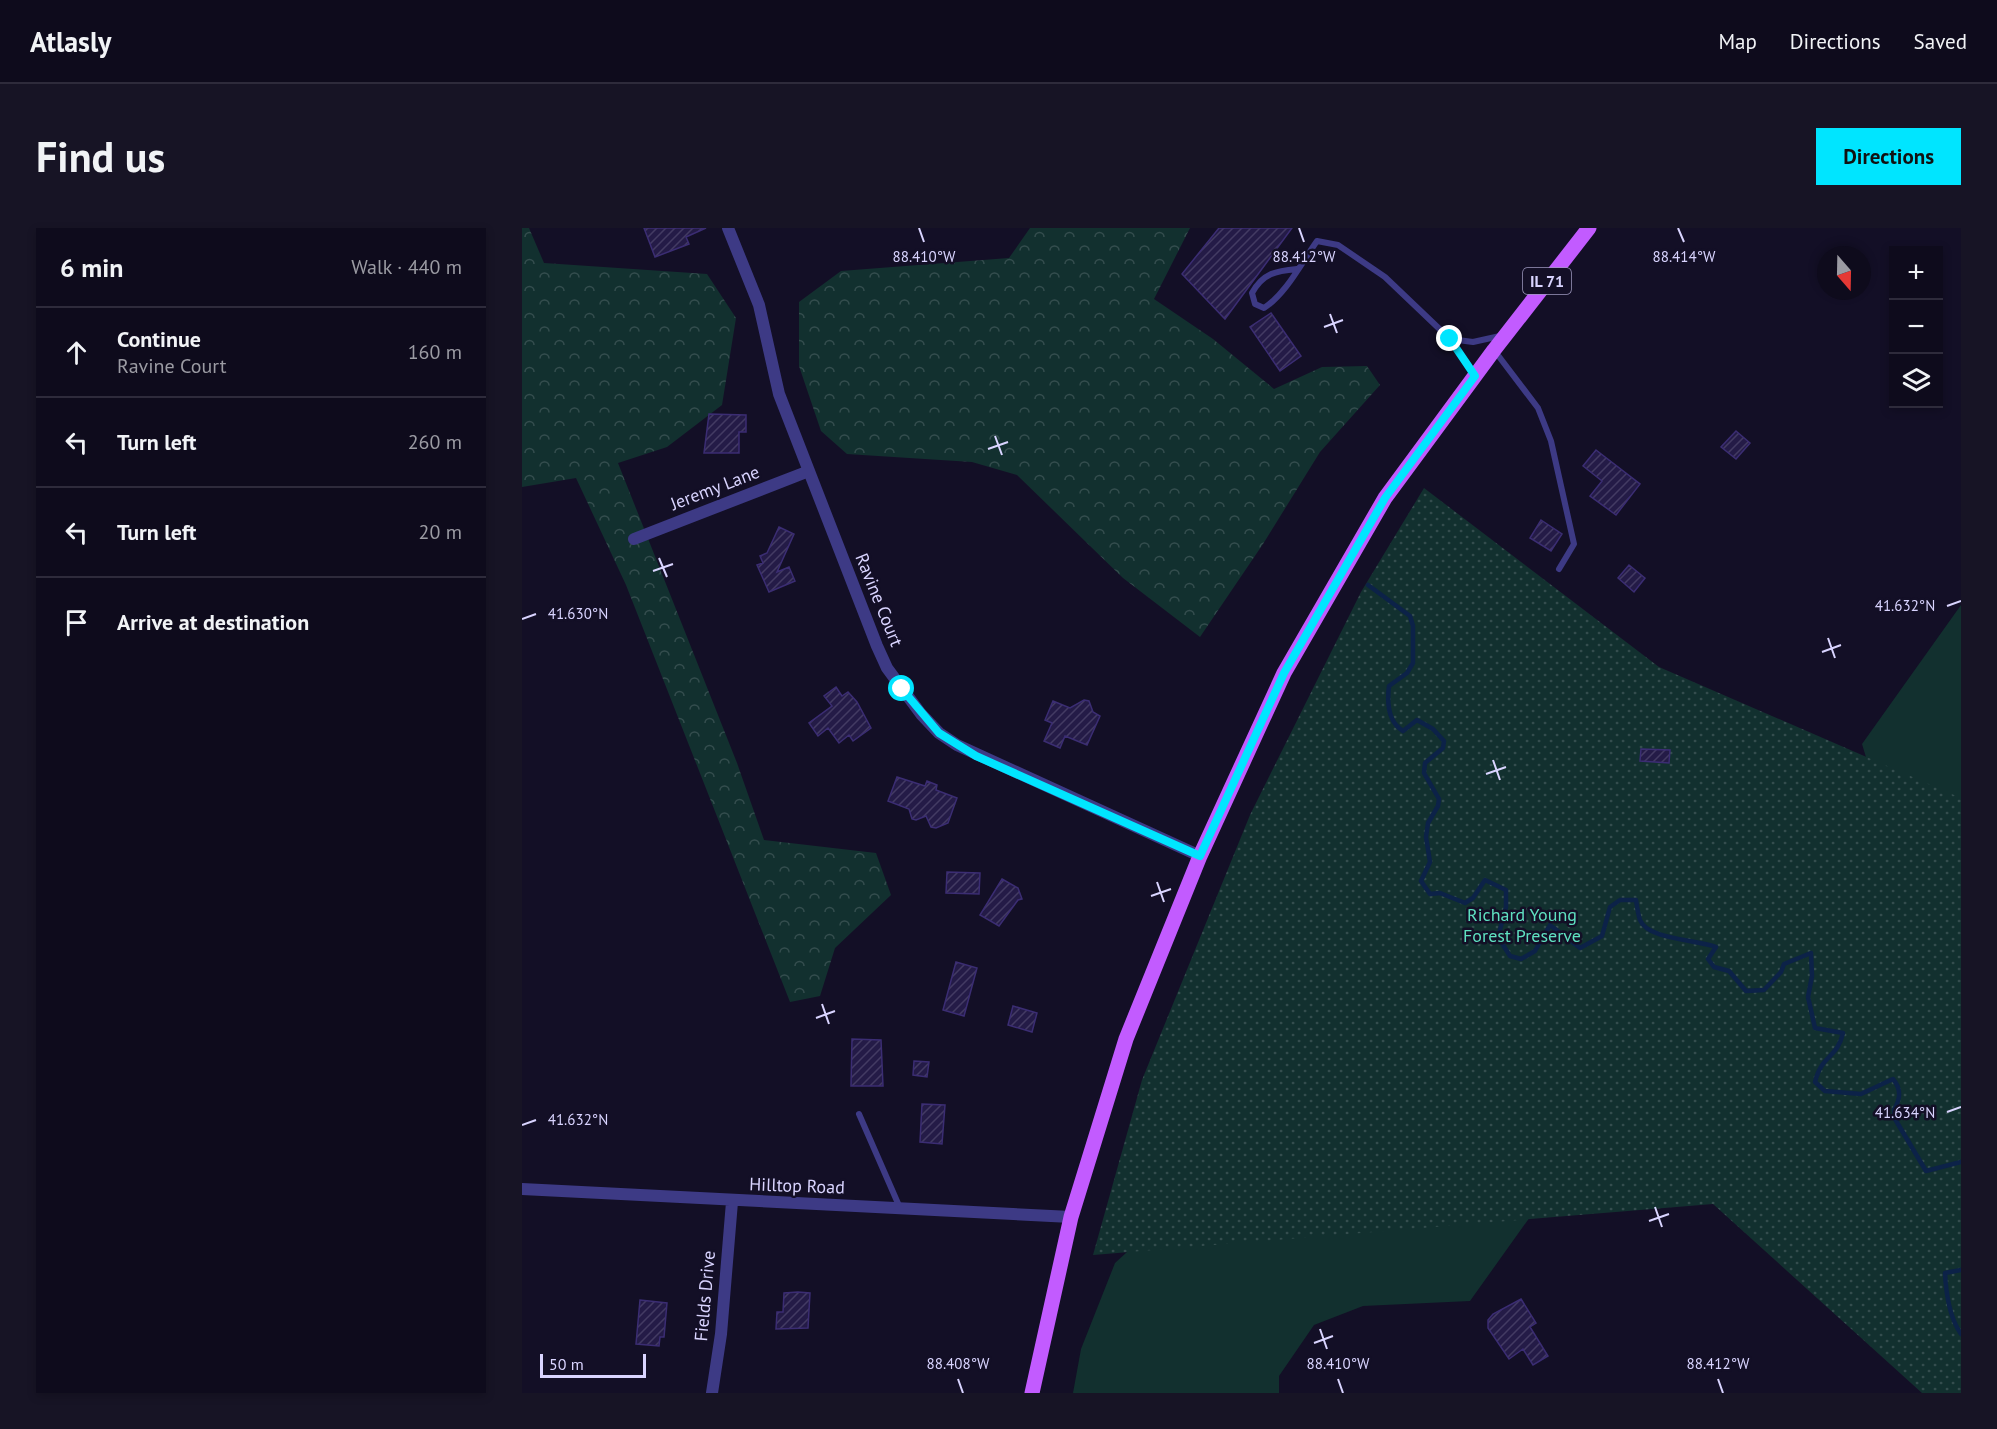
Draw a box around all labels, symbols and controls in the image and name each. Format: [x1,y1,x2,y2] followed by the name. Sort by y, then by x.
[30,23,112,60] text: Atlasly
[1718,28,1757,55] text: Map
[1790,28,1881,55] text: Directions
[1914,28,1967,55] text: Saved
[1816,128,1961,185] button: Directions
[36,129,165,184] text: Find us
[1817,246,1871,300] north arrow
[1889,246,1943,408] map controls
[1889,246,1943,300] button: +
[893,247,956,266] text: 88.410°W
[1273,247,1336,266] text: 88.412°W
[1653,247,1716,266] text: 88.414°W
[60,251,123,284] text: 6 min
[351,254,462,280] text: Walk · 440 m
[1523,268,1571,294] road number: IL 71
[1889,300,1943,354] button: −
[117,325,201,353] text: Continue
[1436,325,1462,351] route end
[60,336,93,369] icon: ahead
[408,339,462,365] text: 160 m
[117,353,226,379] text: Ravine Court
[1889,354,1943,408] button: layers
[60,426,93,459] icon: left
[117,428,197,456] text: Turn left
[408,429,462,455] text: 260 m
[666,460,763,515] street label: Jeremy Lane
[60,516,93,549] icon: left
[117,518,197,546] text: Turn left
[419,519,462,545] text: 20 m
[850,550,909,650] street label: Ravine Court
[1875,596,1935,615] text: 41.632°N
[548,604,608,623] text: 41.630°N
[60,606,93,639] icon: arrive
[117,608,309,636] text: Arrive at destination
[888,675,914,701] route start
[1463,903,1581,947] park label: Richard Young Forest Preserve
[1875,1103,1935,1122] text: 41.634°N
[548,1110,608,1129] text: 41.632°N
[749,1172,845,1199] street label: Hilltop Road
[689,1250,720,1342] street label: Fields Drive
[540,1351,646,1378] scale bar
[549,1354,584,1374] text: 50 m
[927,1354,990,1373] text: 88.408°W
[1307,1354,1370,1373] text: 88.410°W
[1687,1354,1750,1373] text: 88.412°W

